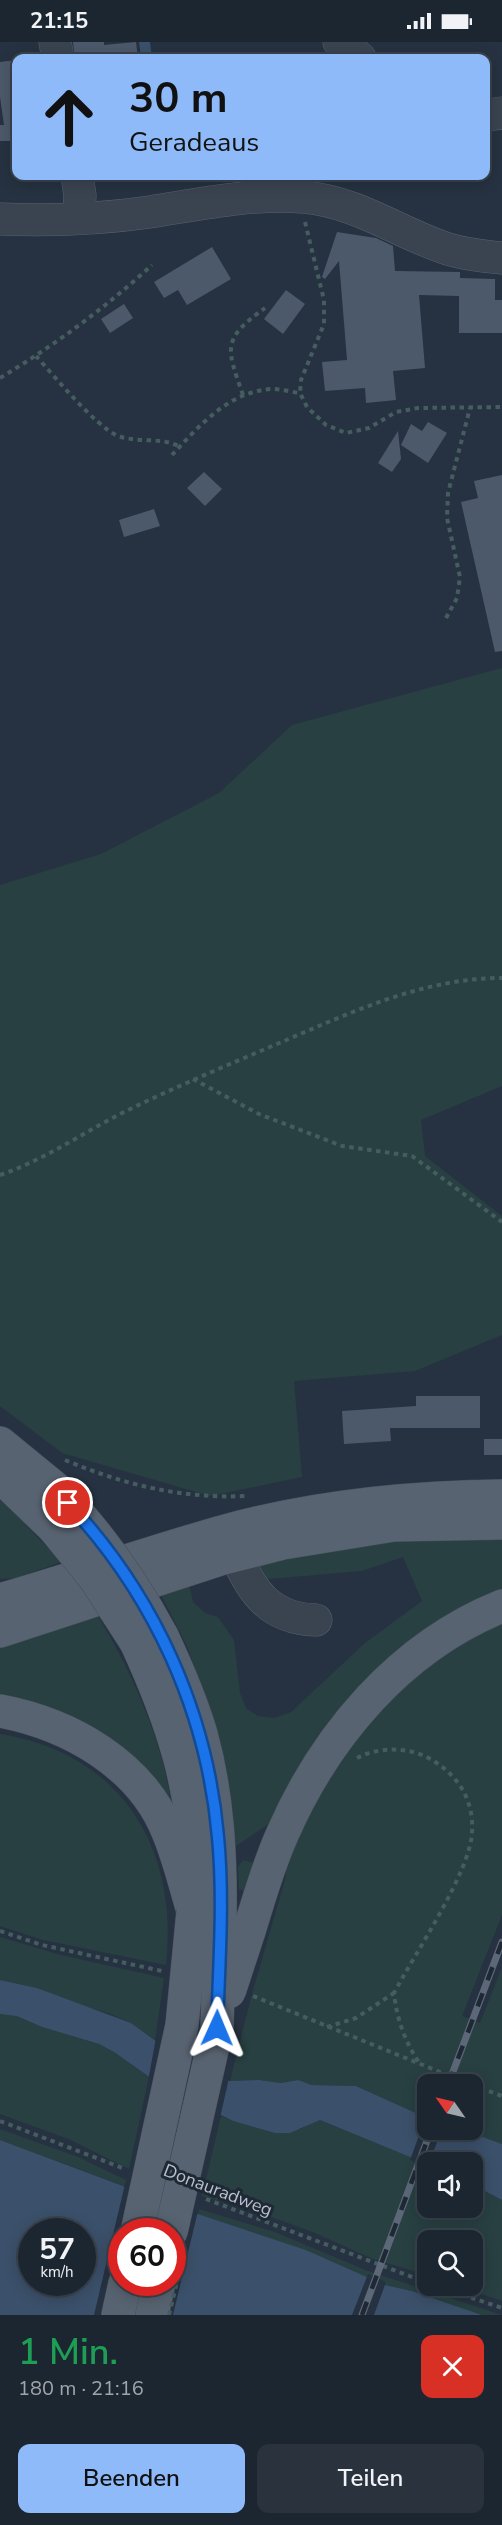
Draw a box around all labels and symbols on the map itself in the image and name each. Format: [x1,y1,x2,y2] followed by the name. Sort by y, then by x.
[42,1477,93,1528] pin
[185,1996,249,2060] position arrow
[417,2074,483,2140] north arrow
[160,2158,276,2222] street label: Donauradweg
[108,2218,186,2296] speed limit sign: 60

